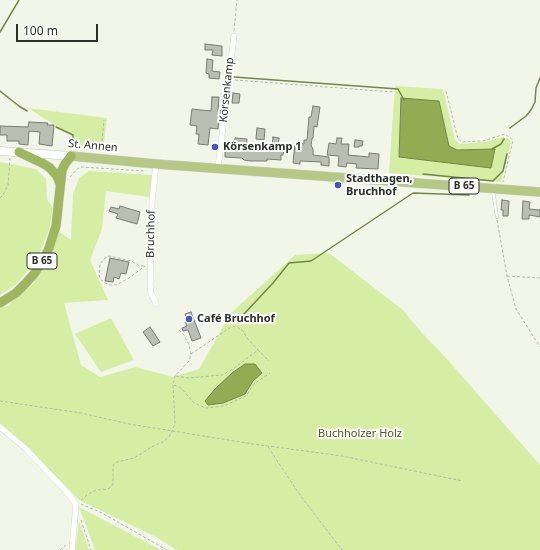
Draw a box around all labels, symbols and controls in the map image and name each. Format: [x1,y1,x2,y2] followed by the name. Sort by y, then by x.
[18,16,100,42] scale bar
[23,22,58,39] text: 100 m
[217,57,237,123] street label: Körsenkamp
[68,137,118,155] street label: St. Annen
[223,140,302,154] place label: Körsenkamp 1
[210,142,220,152] marker: Körsenkamp 1
[346,172,413,198] place label: Stadthagen, Bruchhof
[449,178,479,194] road number: B 65
[333,180,343,190] marker: Stadthagen, Bruchhof
[144,210,158,258] street label: Bruchhof
[27,253,57,269] road number: B 65
[197,312,275,326] place label: Café Bruchhof
[184,314,194,324] marker: Café Bruchhof
[318,427,402,441] park label: Buchholzer Holz

